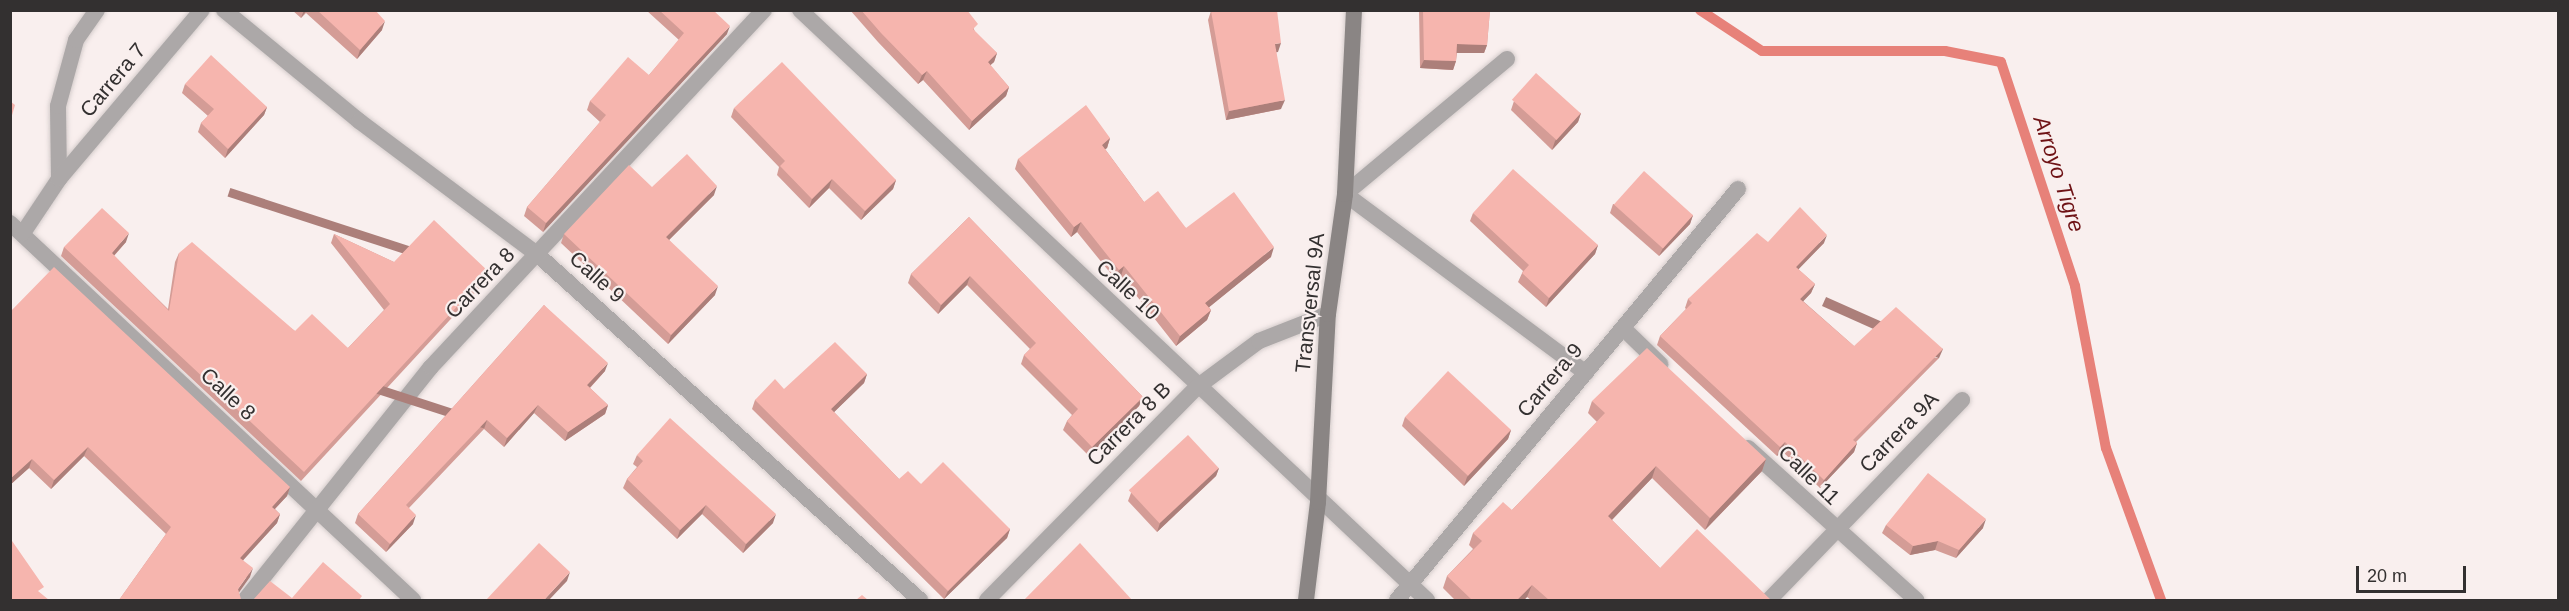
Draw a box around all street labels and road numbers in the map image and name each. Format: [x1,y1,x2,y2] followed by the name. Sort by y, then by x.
[75,38,151,122] street label: Carrera 7
[1290,232,1330,374] street label: Transversal 9A
[440,242,520,324] street label: Carrera 8
[564,246,630,308] street label: Calle 9
[1091,255,1165,325] street label: Calle 10
[1512,338,1588,422] street label: Carrera 9
[196,362,260,426] street label: Calle 8
[1082,377,1176,471] street label: Carrera 8 B
[1854,386,1944,478] street label: Carrera 9A
[1773,440,1845,510] street label: Calle 11

